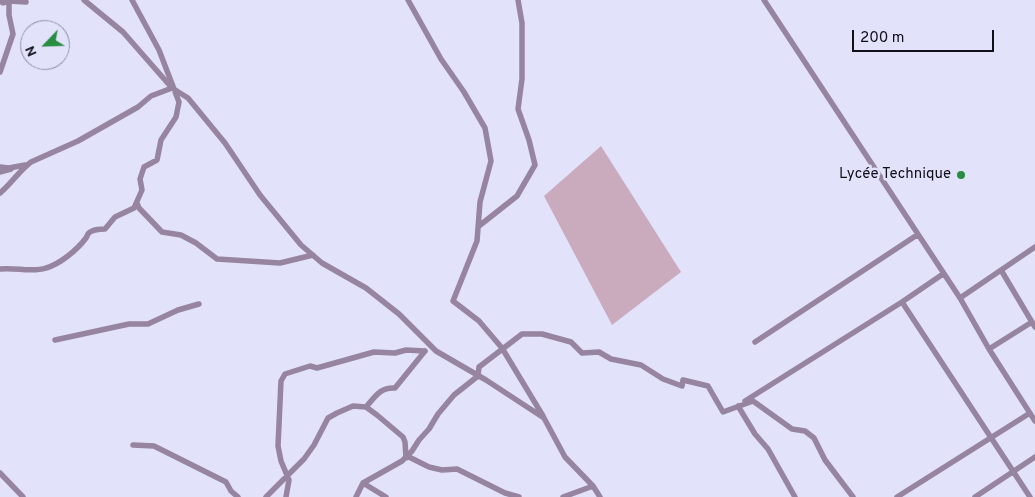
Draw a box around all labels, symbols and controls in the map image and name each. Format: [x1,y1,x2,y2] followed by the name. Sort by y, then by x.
[20,20,70,70] north arrow
[855,20,998,52] scale bar
[860,29,905,48] text: 200 m
[22,43,42,59] text: N
[839,166,951,184] place label: Lycée Technique
[955,169,967,181] marker: Lycée Technique

